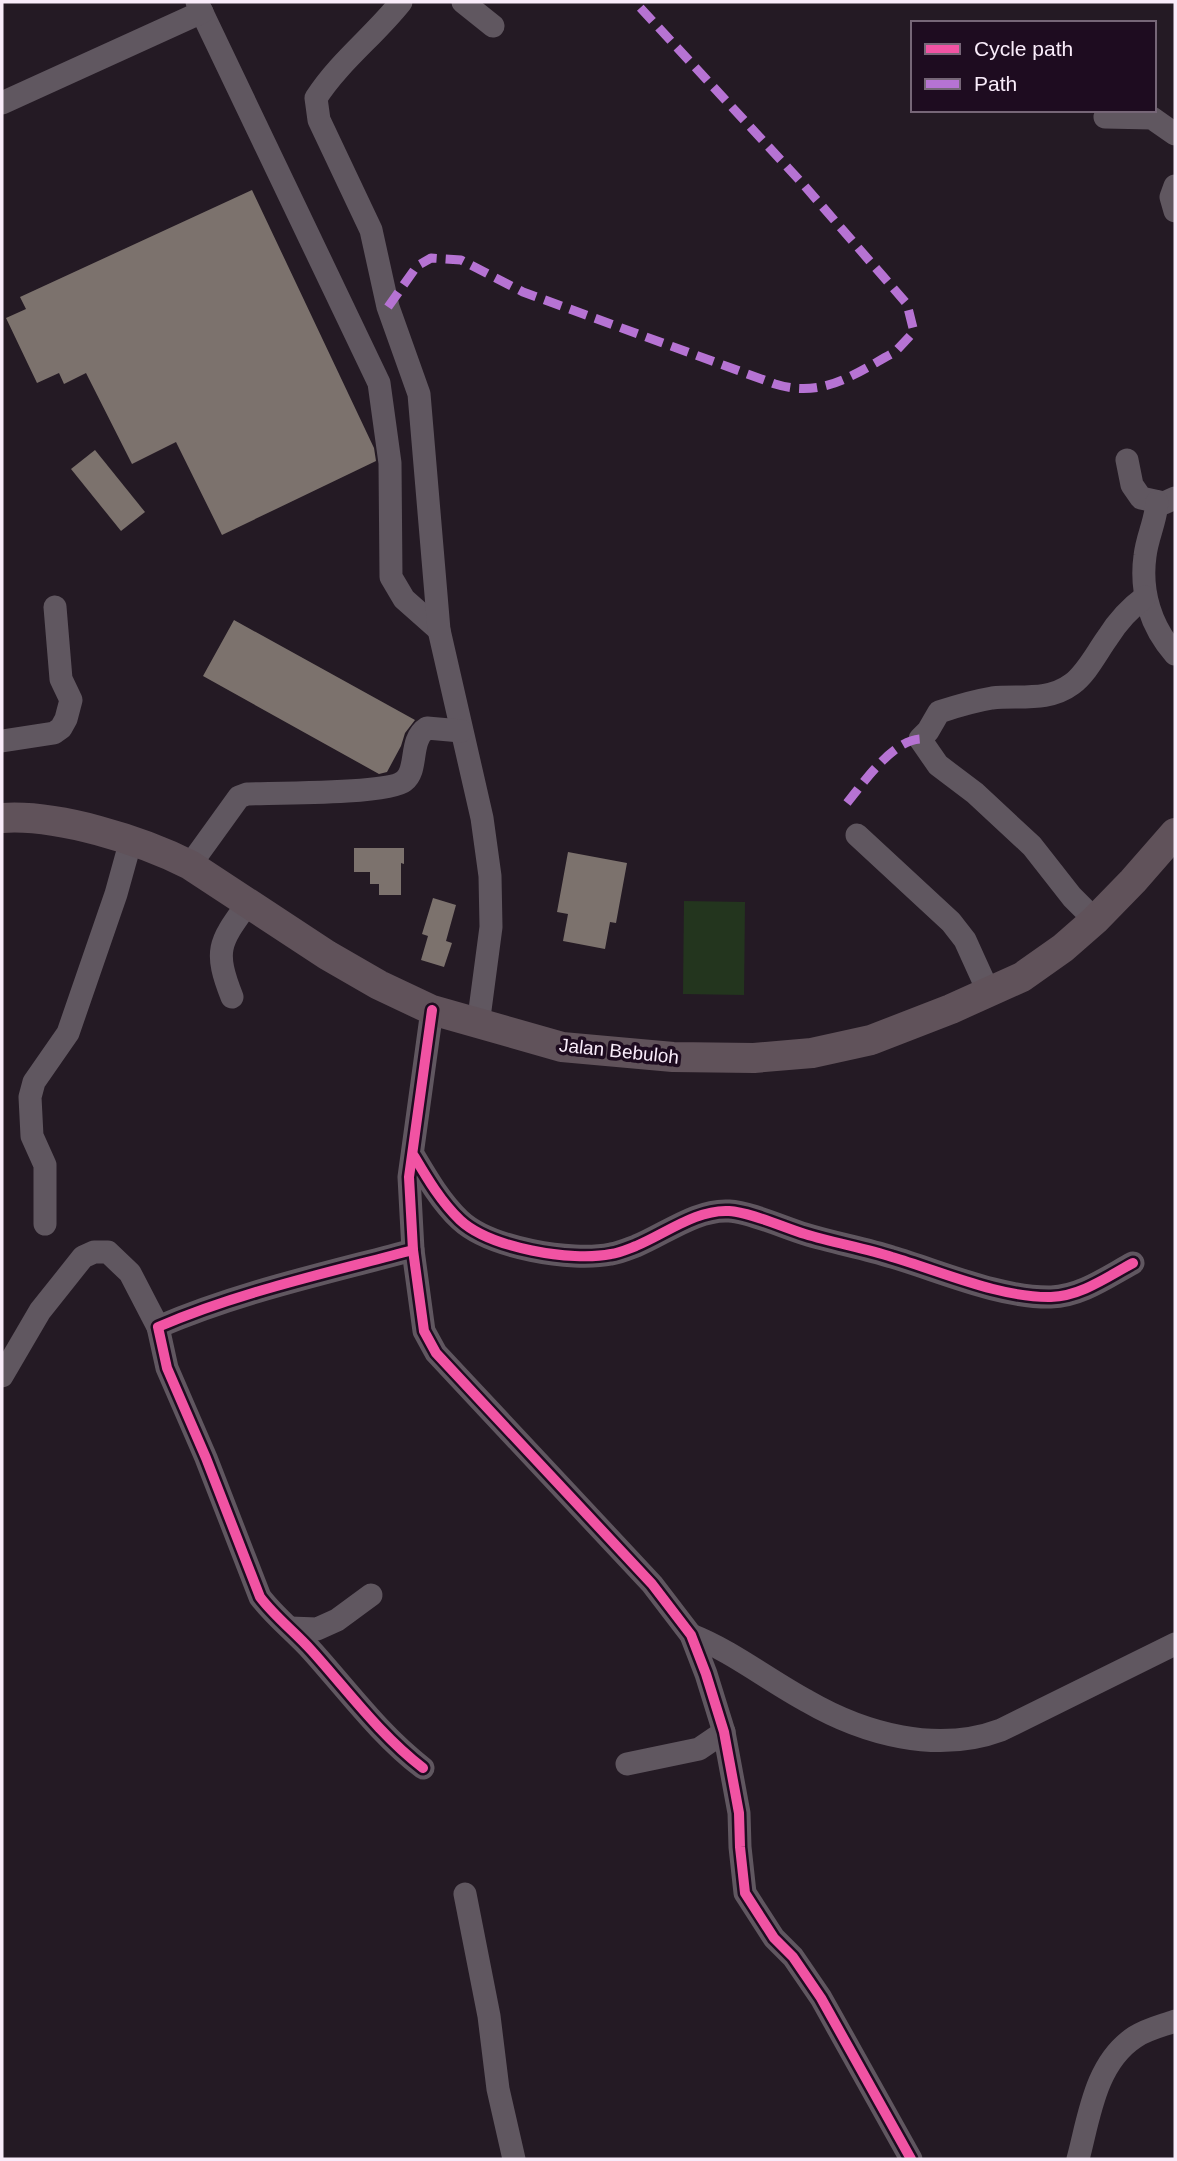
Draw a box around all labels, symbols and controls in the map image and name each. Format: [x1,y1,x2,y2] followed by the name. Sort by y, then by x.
[911,21,1156,112] legend
[974,37,1073,60] text: Cycle path
[974,72,1017,95] text: Path
[558,1034,680,1068] street label: Jalan Bebuloh

